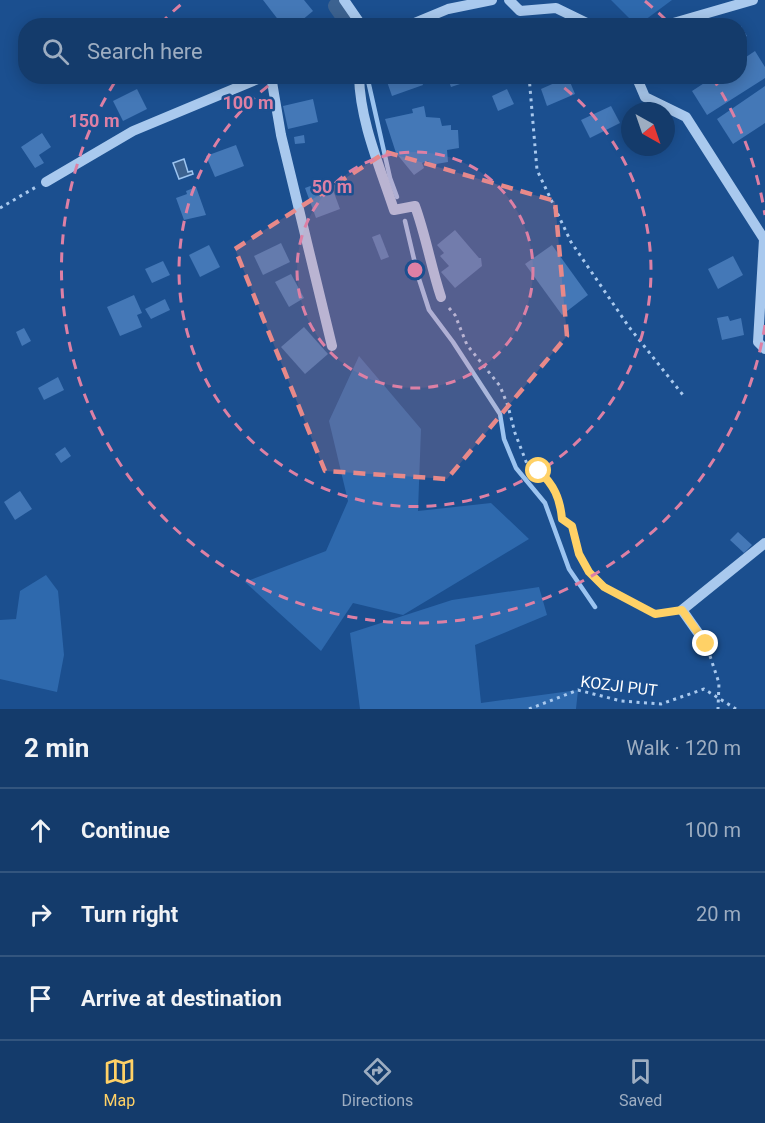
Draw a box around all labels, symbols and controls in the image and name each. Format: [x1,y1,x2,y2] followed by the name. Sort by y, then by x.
[18,18,747,84] search box
[39,35,72,68] icon: search
[87,39,203,64] text: Search here
[222,92,274,113] text: 100 m
[621,102,675,156] north arrow
[68,110,120,131] text: 150 m
[312,176,352,197] text: 50 m
[405,260,425,280] centre of rings
[525,457,551,483] route start
[692,630,718,656] route end
[579,672,659,700] street label: KOZJI PUT
[24,733,89,763] text: 2 min
[626,736,741,760] text: Walk · 120 m
[24,814,57,847] icon: ahead
[81,818,170,843] text: Continue
[685,818,741,842] text: 100 m
[24,898,57,931] icon: right
[81,902,178,927] text: Turn right
[696,902,741,926] text: 20 m
[24,982,57,1015] icon: arrive
[81,986,282,1011] text: Arrive at destination
[103,1055,136,1110] tab: Map
[341,1055,413,1110] tab: Directions
[619,1055,662,1110] tab: Saved

